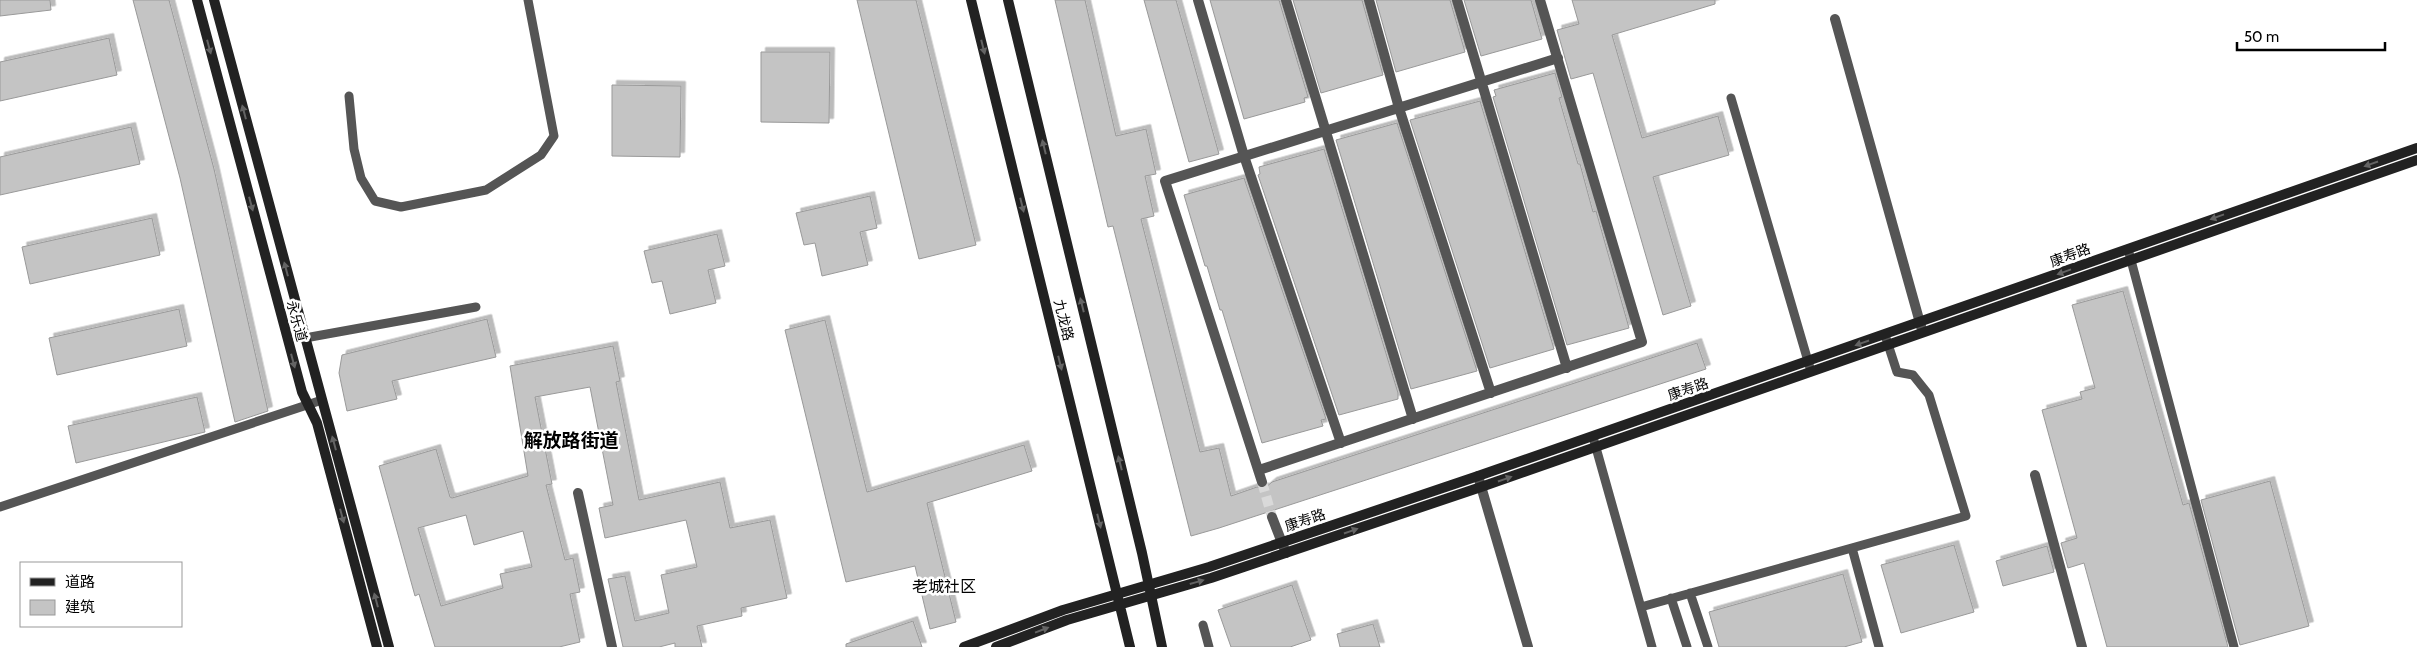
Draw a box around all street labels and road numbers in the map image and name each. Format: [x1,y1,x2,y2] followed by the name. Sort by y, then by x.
[2047,239,2093,271] street label: 康寿路
[1050,297,1078,343] street label: 九龙路
[283,298,311,344] street label: 永乐道
[1665,374,1711,404] street label: 康寿路
[1282,505,1328,535] street label: 康寿路

